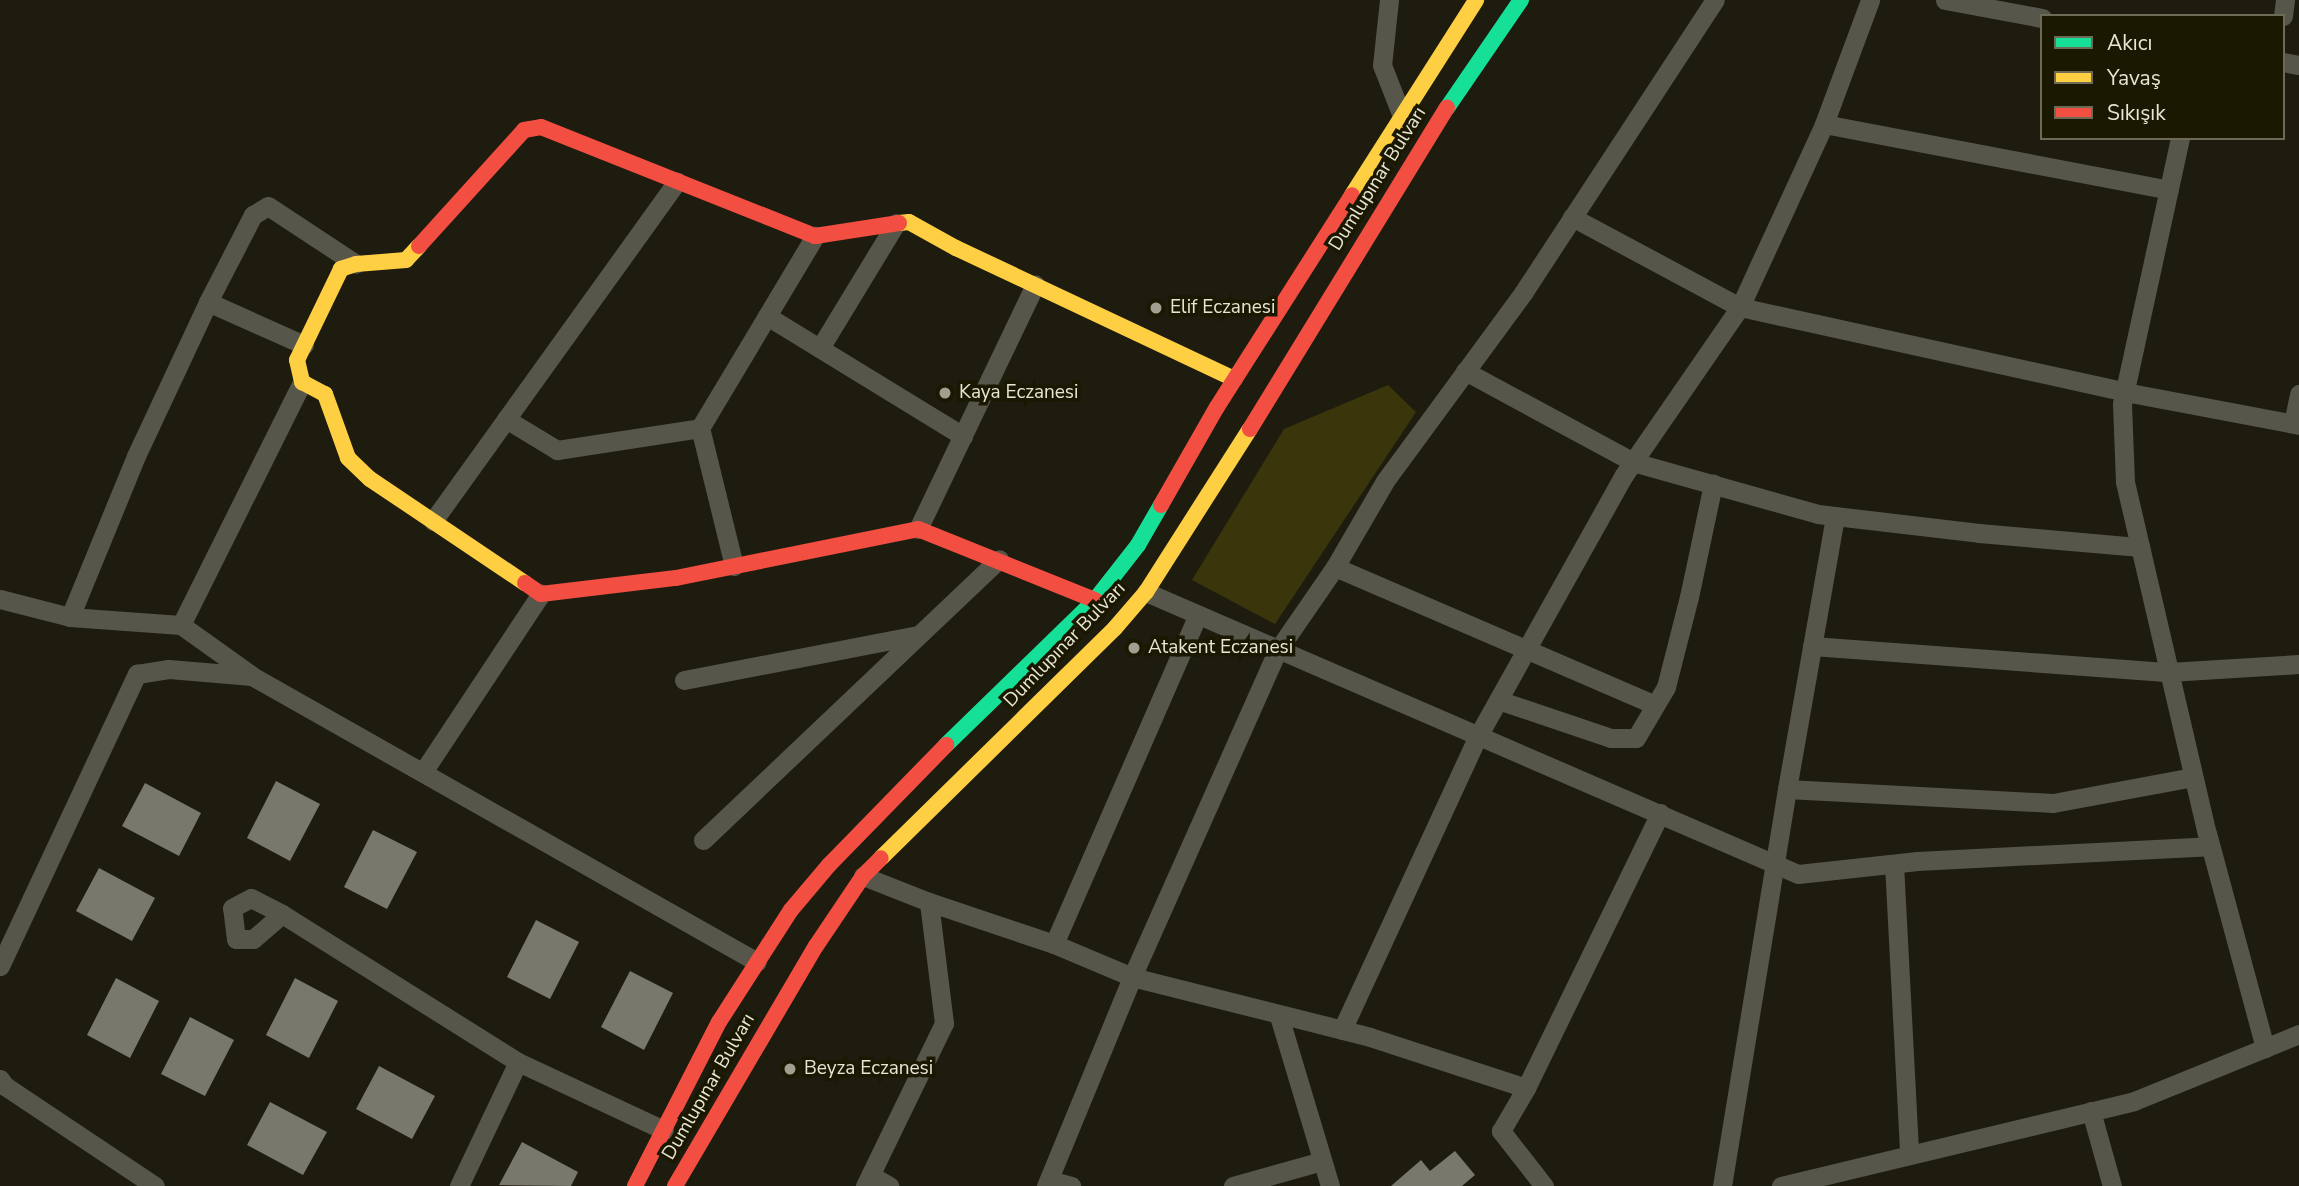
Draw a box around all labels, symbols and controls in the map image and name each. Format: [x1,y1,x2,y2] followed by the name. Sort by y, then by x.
[2040,14,2285,140] legend
[2107,29,2152,57] text: Akıcı
[2107,64,2161,92] text: Yavaş
[2107,99,2166,127] text: Sıkışık
[1325,103,1431,255] street label: Dumlupınar Bulvarı
[1170,297,1275,319] place label: Elif Eczanesi
[1148,300,1164,316] marker: Elif Eczanesi
[959,382,1078,404] place label: Kaya Eczanesi
[937,385,953,401] marker: Kaya Eczanesi
[999,578,1131,712] street label: Dumlupınar Bulvarı
[1148,637,1293,659] place label: Atakent Eczanesi
[1126,640,1142,656] marker: Atakent Eczanesi
[658,1010,760,1164] street label: Dumlupınar Bulvarı
[804,1058,933,1080] place label: Beyza Eczanesi
[782,1061,798,1077] marker: Beyza Eczanesi

